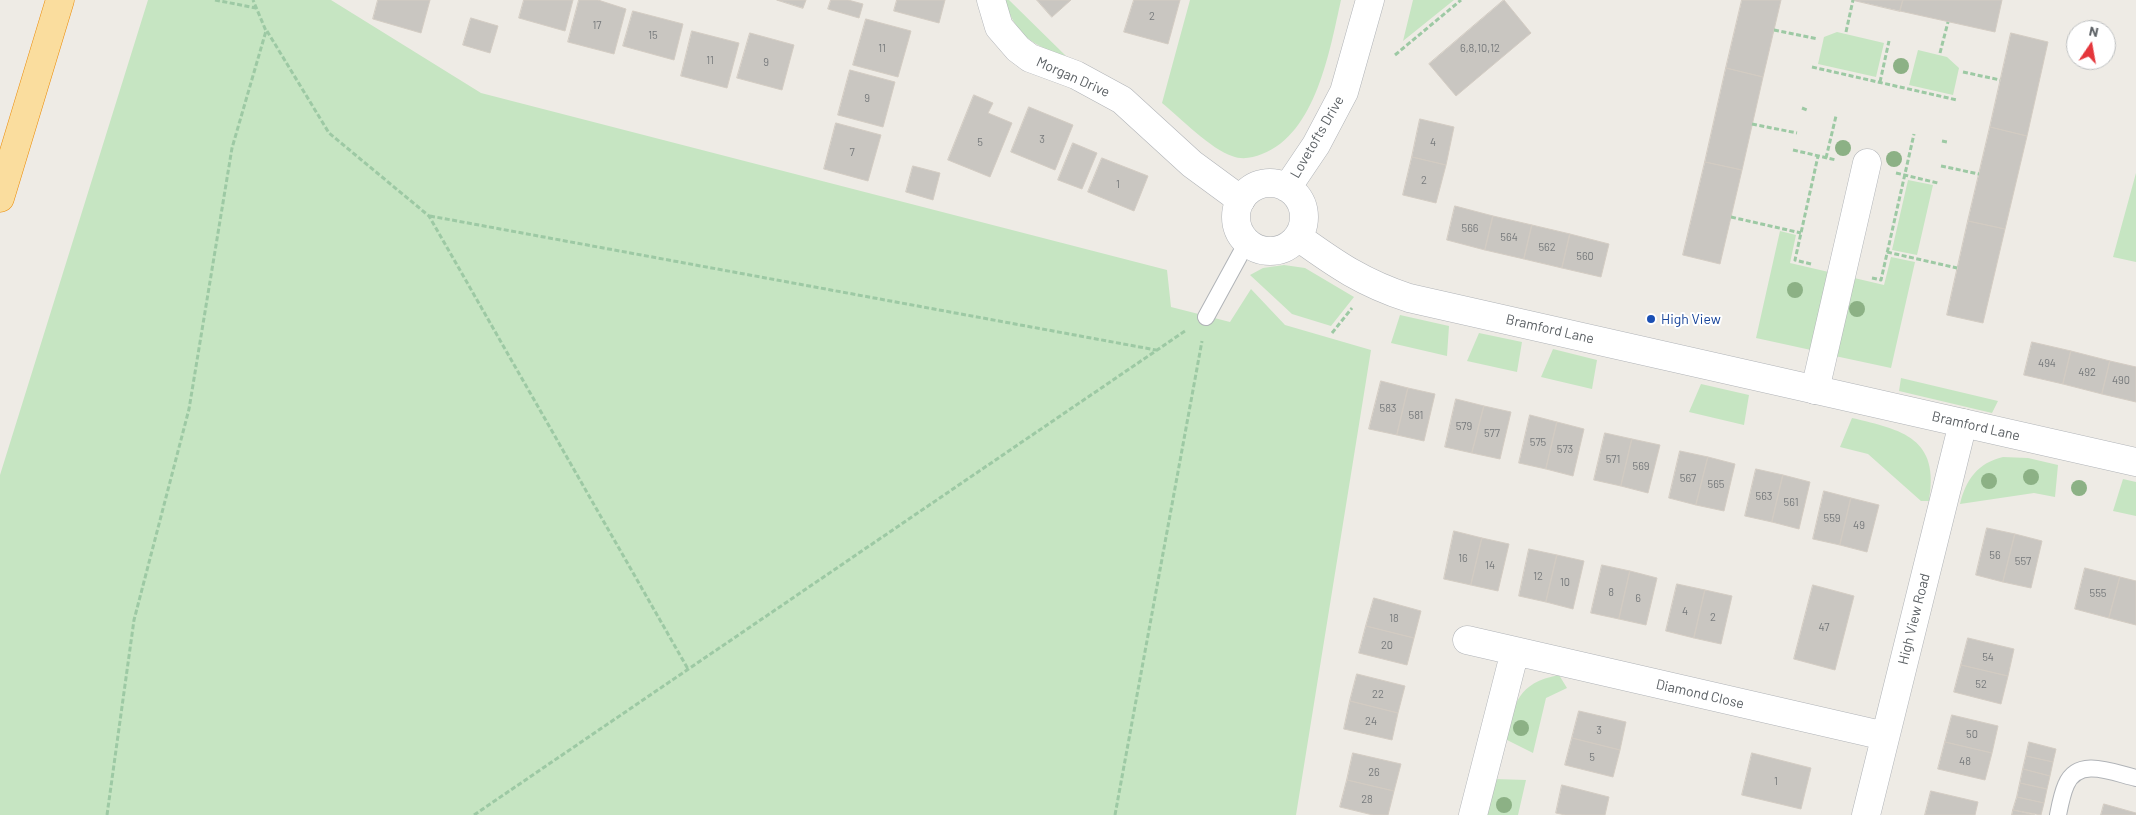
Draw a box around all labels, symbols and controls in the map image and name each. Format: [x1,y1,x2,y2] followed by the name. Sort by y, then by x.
[1149,9,1155,23] house number: 2
[592,18,602,32] house number: 17
[2066,20,2116,70] north arrow
[2088,22,2100,40] text: N
[648,28,658,42] house number: 15
[878,41,886,55] house number: 11
[1460,41,1500,55] house number: 6,8,10,12
[706,53,714,67] house number: 11
[1034,53,1112,101] street label: Morgan Drive
[763,55,769,69] house number: 9
[864,91,870,105] house number: 9
[1287,93,1347,181] street label: Lovetofts Drive
[1039,132,1045,146] house number: 3
[977,135,983,149] house number: 5
[1430,135,1436,149] house number: 4
[849,145,855,159] house number: 7
[1421,173,1427,187] house number: 2
[1116,177,1120,191] house number: 1
[1462,221,1478,235] house number: 566
[1500,230,1518,244] house number: 564
[1538,240,1556,254] house number: 562
[1576,249,1594,263] house number: 560
[1504,311,1596,347] street label: Bramford Lane
[1661,311,1721,327] place label: High View
[1645,313,1657,325] marker: High View
[2038,356,2056,370] house number: 494
[2078,365,2096,379] house number: 492
[2112,373,2130,387] house number: 490
[1379,401,1397,415] house number: 583
[1409,408,1423,422] house number: 581
[1930,408,2022,444] street label: Bramford Lane
[1456,419,1472,433] house number: 579
[1484,426,1500,440] house number: 577
[1530,435,1546,449] house number: 575
[1557,442,1573,456] house number: 573
[1606,452,1620,466] house number: 571
[1632,459,1650,473] house number: 569
[1680,471,1696,485] house number: 567
[1708,477,1724,491] house number: 565
[1756,489,1772,503] house number: 563
[1784,495,1798,509] house number: 561
[1823,511,1841,525] house number: 559
[1853,518,1865,532] house number: 49
[1989,548,2001,562] house number: 56
[1458,551,1468,565] house number: 16
[2015,554,2031,568] house number: 557
[1485,558,1495,572] house number: 14
[1533,569,1543,583] house number: 12
[1895,572,1933,666] street label: High View Road
[1560,575,1570,589] house number: 10
[1608,585,1614,599] house number: 8
[2090,586,2106,600] house number: 555
[1635,591,1641,605] house number: 6
[1682,604,1688,618] house number: 4
[1710,610,1716,624] house number: 2
[1389,611,1399,625] house number: 18
[1819,620,1829,634] house number: 47
[1381,638,1393,652] house number: 20
[1982,650,1994,664] house number: 54
[1654,676,1746,712] street label: Diamond Close
[1975,677,1987,691] house number: 52
[1372,687,1384,701] house number: 22
[1365,714,1377,728] house number: 24
[1596,723,1602,737] house number: 3
[1966,727,1978,741] house number: 50
[1589,750,1595,764] house number: 5
[1959,754,1971,768] house number: 48
[1368,765,1380,779] house number: 26
[1774,774,1778,788] house number: 1
[1361,792,1373,806] house number: 28

